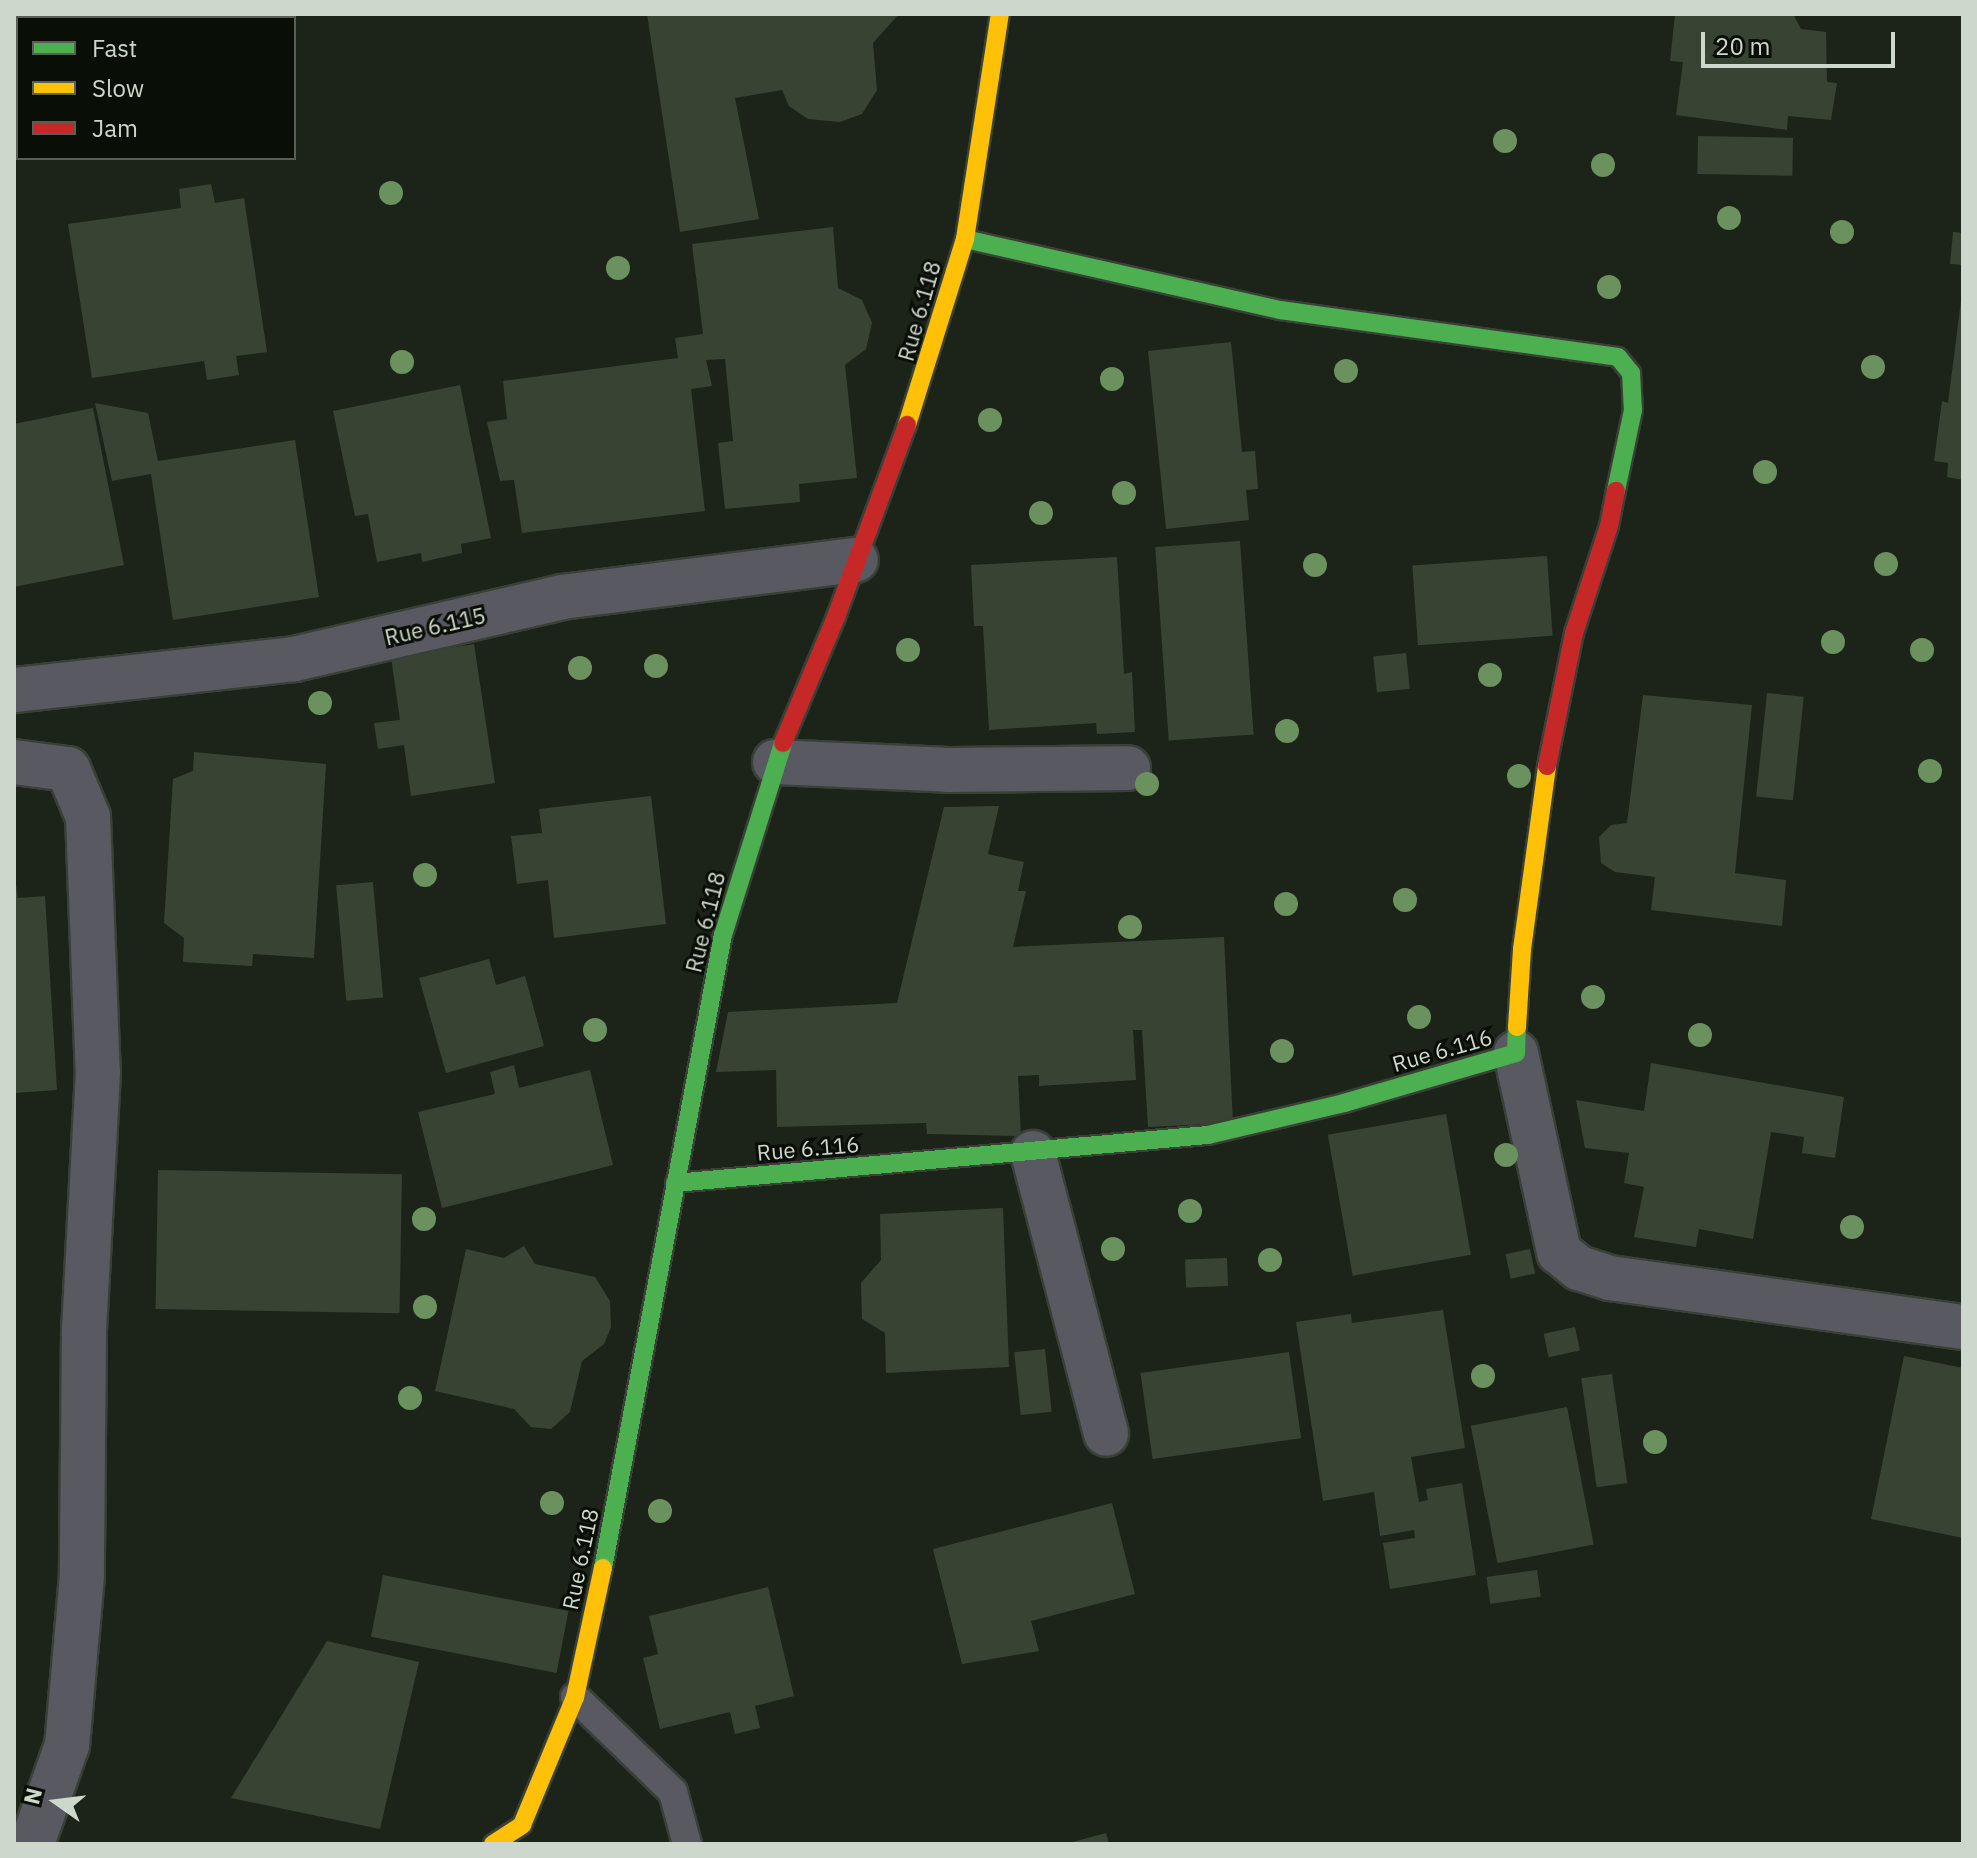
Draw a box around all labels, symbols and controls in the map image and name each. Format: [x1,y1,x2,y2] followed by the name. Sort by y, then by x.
[16,16,296,160] legend
[1705,16,1899,66] scale bar
[1715,30,1770,62] text: 20 m
[92,32,137,64] text: Fast
[92,72,144,104] text: Slow
[92,112,138,144] text: Jam
[892,258,946,364] street label: Rue 6.118
[382,602,488,650] street label: Rue 6.115
[680,869,730,975] street label: Rue 6.118
[1389,1023,1495,1077] street label: Rue 6.116
[756,1130,860,1166] street label: Rue 6.116
[556,1506,604,1612] street label: Rue 6.118
[16,1762,96,1842] north arrow
[16,1785,48,1807] text: N

